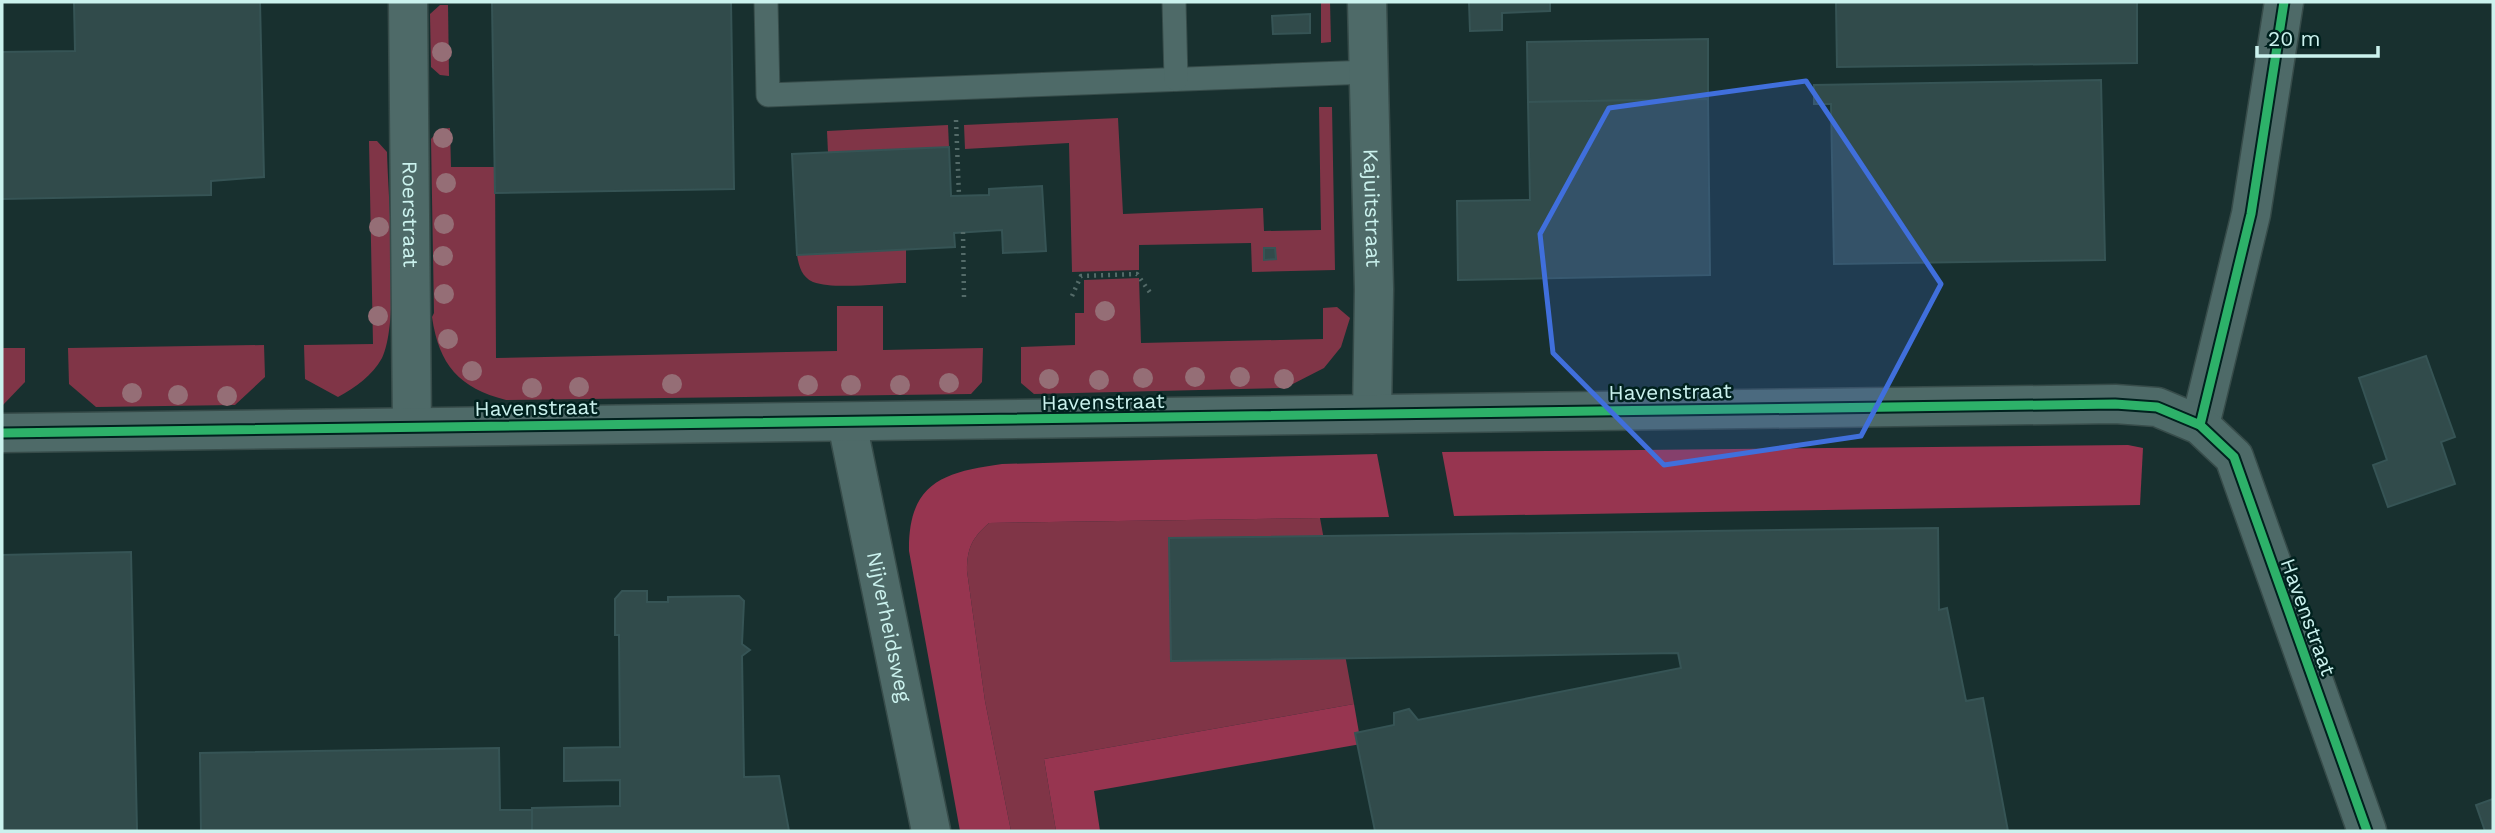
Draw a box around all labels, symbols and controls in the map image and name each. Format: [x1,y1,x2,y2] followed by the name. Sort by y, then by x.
[2257,14,2378,58] scale bar
[2268,26,2320,51] text: 20 m
[1359,148,1386,268] street label: Kajuitstraat
[397,160,423,268] street label: Roerstraat
[1608,378,1732,405] street label: Havenstraat
[1041,388,1165,415] street label: Havenstraat
[474,394,598,421] street label: Havenstraat
[862,549,917,705] street label: Nijverheidsweg
[2276,555,2341,679] street label: Havenstraat

